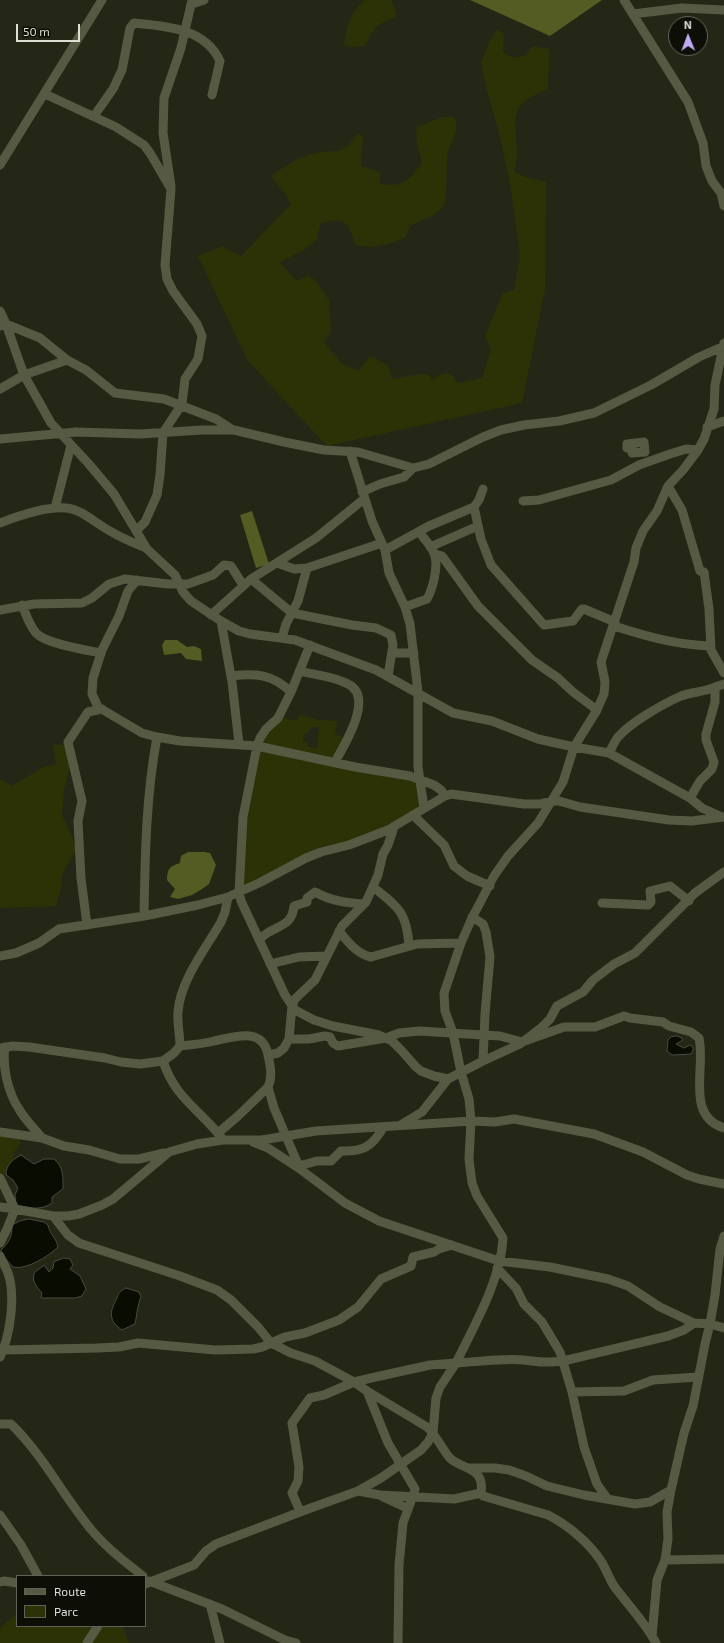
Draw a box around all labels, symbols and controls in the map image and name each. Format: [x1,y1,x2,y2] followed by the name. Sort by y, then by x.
[18,16,82,42] scale bar
[668,16,708,56] north arrow
[684,18,692,31] text: N
[23,24,50,38] text: 50 m
[16,1575,146,1627] legend
[54,1584,86,1598] text: Route
[54,1604,78,1618] text: Parc

